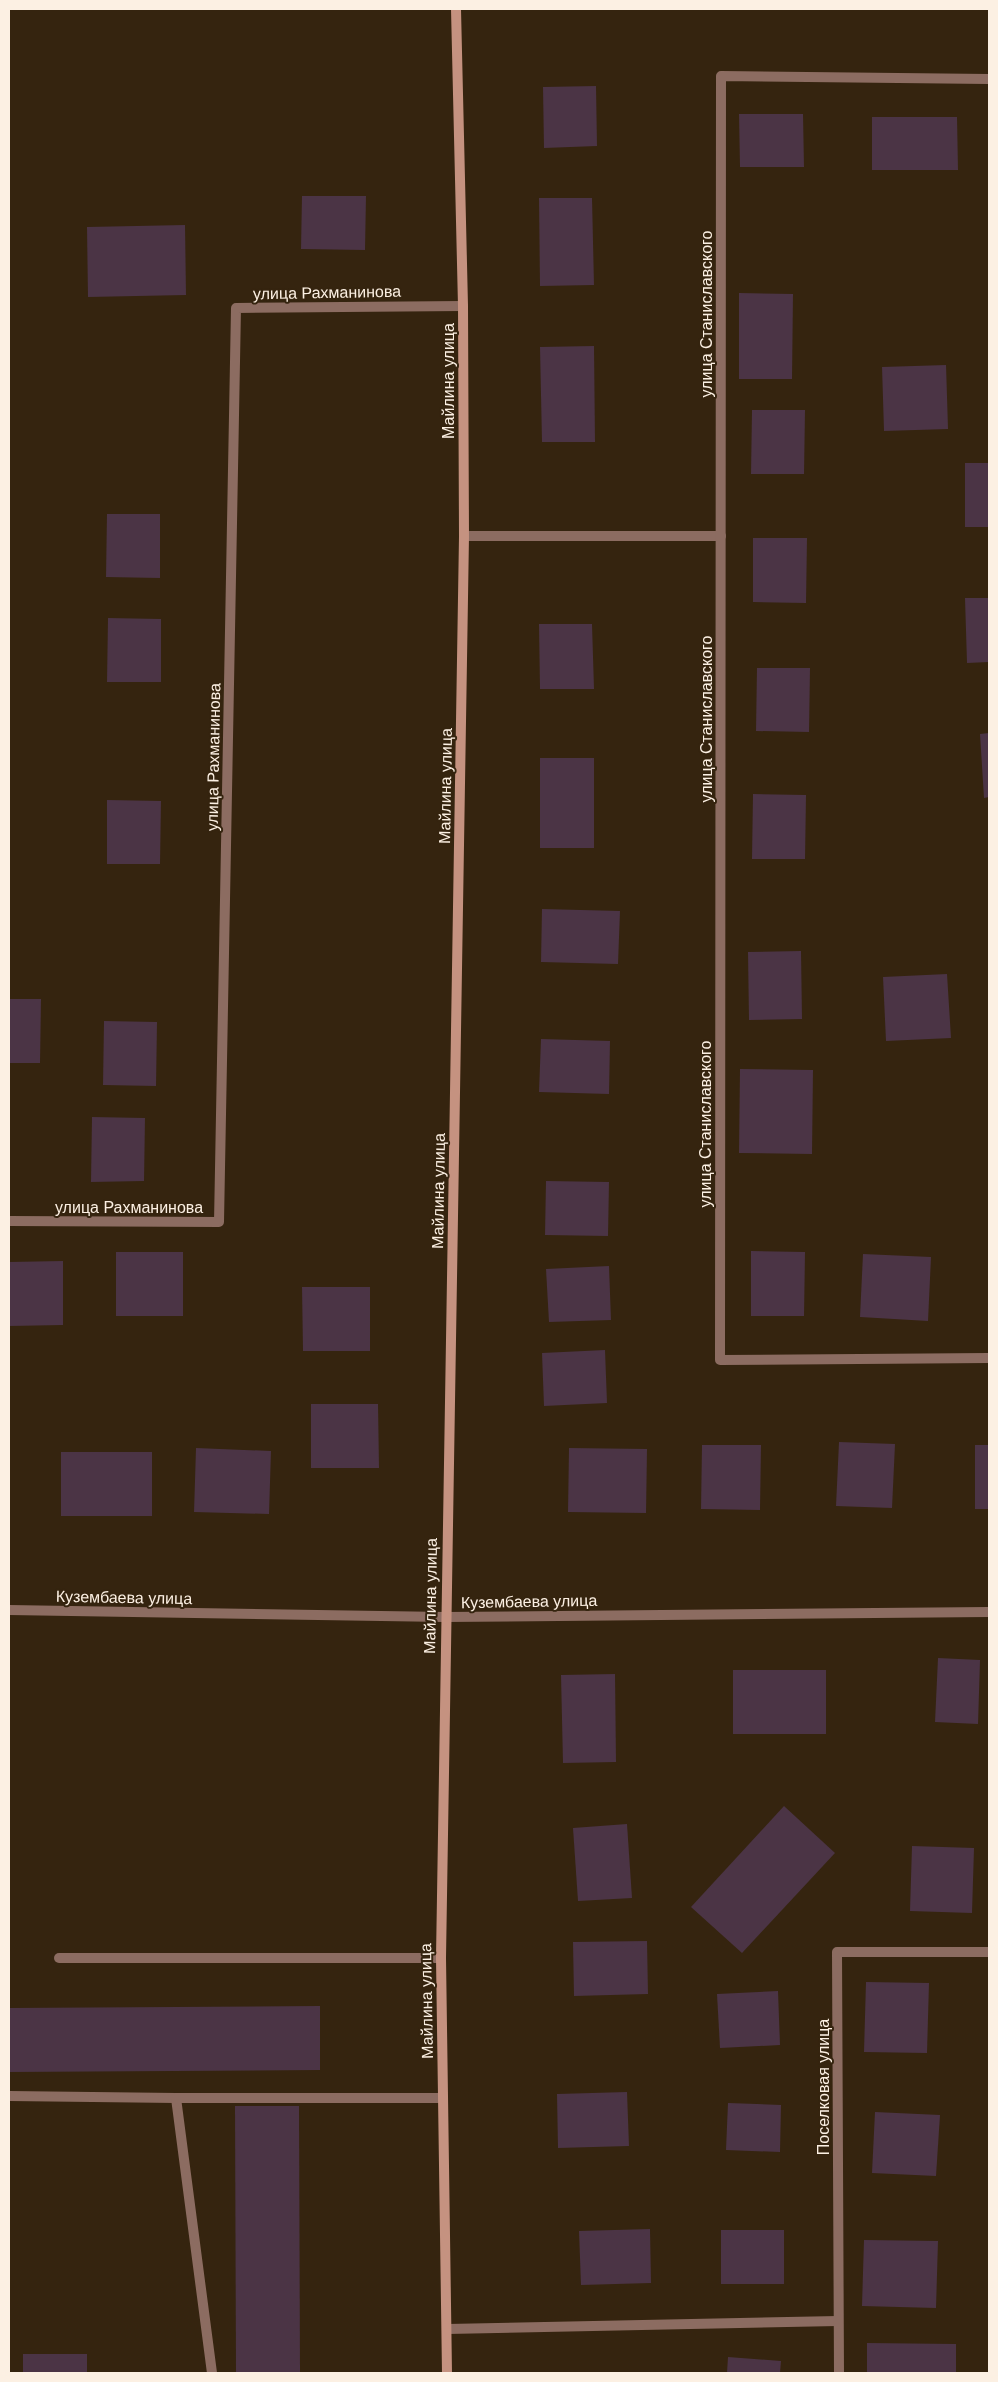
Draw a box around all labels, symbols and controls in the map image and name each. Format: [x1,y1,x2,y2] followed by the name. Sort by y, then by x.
[698,230,715,397] street label: улица Станиславского
[253,283,401,302] street label: улица Рахманинова
[440,323,457,439] street label: Майлина улица
[698,635,715,802] street label: улица Станиславского
[204,683,223,831] street label: улица Рахманинова
[436,728,455,844] street label: Майлина улица
[697,1040,714,1207] street label: улица Станиславского
[429,1133,448,1249] street label: Майлина улица
[55,1199,203,1216] street label: улица Рахманинова
[421,1538,440,1654] street label: Майлина улица
[56,1588,192,1607] street label: Кузембаева улица
[461,1592,597,1611] street label: Кузембаева улица
[417,1943,436,2059] street label: Майлина улица
[815,2019,832,2155] street label: Поселковая улица

